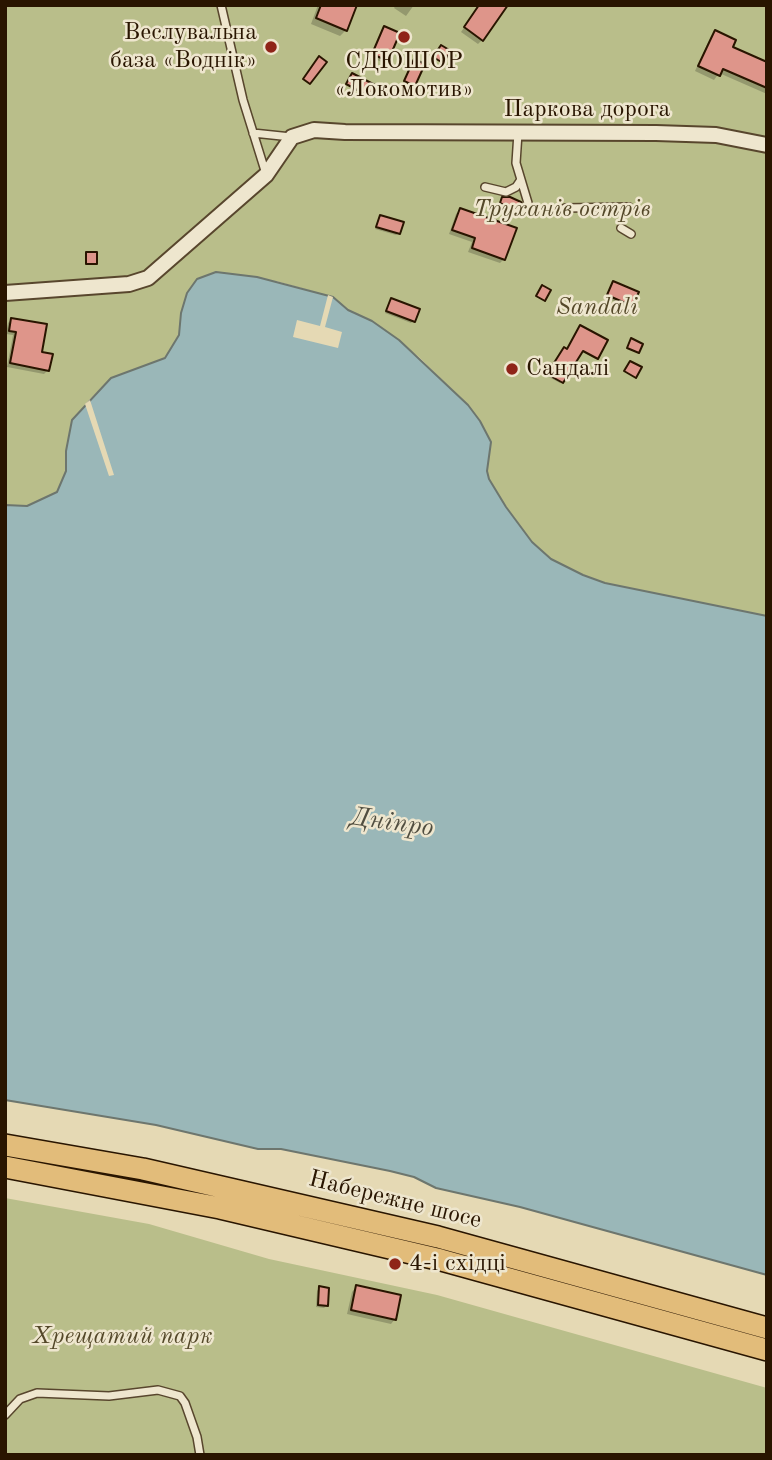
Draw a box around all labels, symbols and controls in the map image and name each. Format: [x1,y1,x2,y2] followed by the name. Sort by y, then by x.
[110,19,257,75] place label: Веслувальна база «Воднік»
[396,29,412,45] marker: СДЮШОР «Локомотив»
[263,39,279,55] marker: Веслувальна база «Воднік»
[334,48,474,104] place label: СДЮШОР «Локомотив»
[504,96,670,124] street label: Паркова дорога
[473,196,651,224] park label: Труханів острів
[556,294,638,322] park label: Sandali
[526,355,609,383] place label: Сандалі
[504,361,520,377] marker: Сандалі
[348,802,436,844] water label: Дніпро
[306,1165,484,1235] street label: Набережне шосе
[409,1250,506,1278] place label: 4-і східці
[387,1256,403,1272] marker: 4-і східці
[31,1323,213,1351] park label: Хрещатий парк

